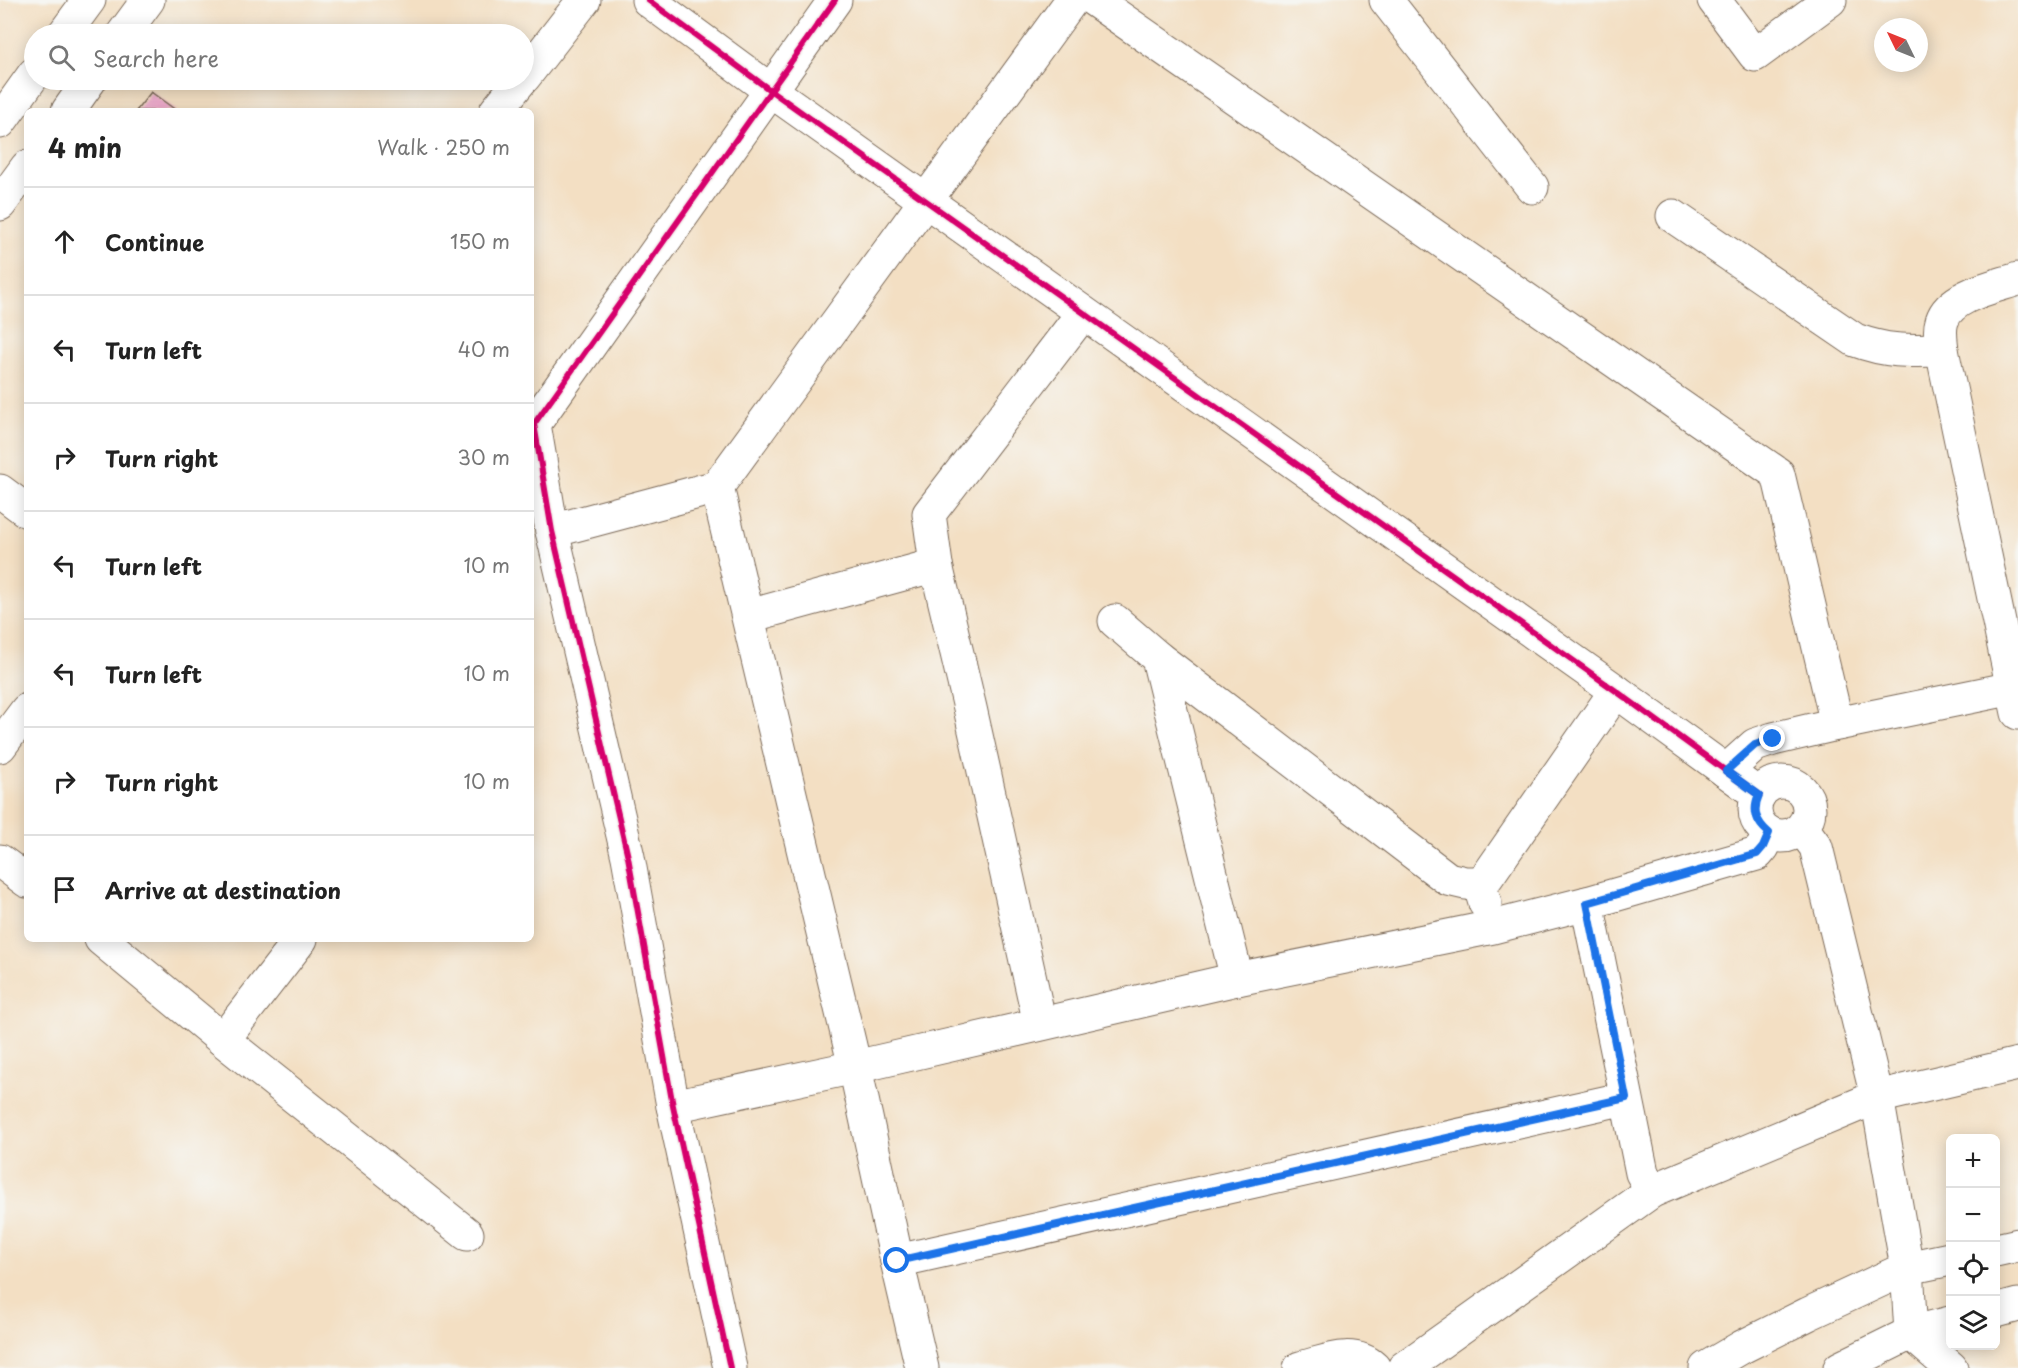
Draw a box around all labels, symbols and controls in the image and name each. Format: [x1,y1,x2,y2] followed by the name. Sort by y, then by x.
[1874,18,1928,72] north arrow
[24,24,534,90] search box
[45,41,78,74] icon: search
[93,41,219,74] text: Search here
[48,128,122,167] text: 4 min
[377,132,510,162] text: Walk · 250 m
[48,225,81,258] icon: ahead
[105,225,204,258] text: Continue
[450,226,510,256] text: 150 m
[48,333,81,366] icon: left
[105,333,202,366] text: Turn left
[458,334,510,364] text: 40 m
[48,441,81,474] icon: right
[105,441,218,474] text: Turn right
[457,442,510,472] text: 30 m
[48,549,81,582] icon: left
[105,549,202,582] text: Turn left
[463,550,510,580] text: 10 m
[48,657,81,690] icon: left
[105,657,202,690] text: Turn left
[463,658,510,688] text: 10 m
[1759,725,1785,751] route end
[48,765,81,798] icon: right
[105,765,218,798] text: Turn right
[463,766,510,796] text: 10 m
[48,873,81,906] icon: arrive
[105,873,341,906] text: Arrive at destination
[1946,1134,2000,1350] map controls
[1946,1134,2000,1188] button: +
[1946,1188,2000,1242] button: −
[1946,1242,2000,1296] button: locate
[883,1247,909,1273] route start
[1946,1296,2000,1350] button: layers

